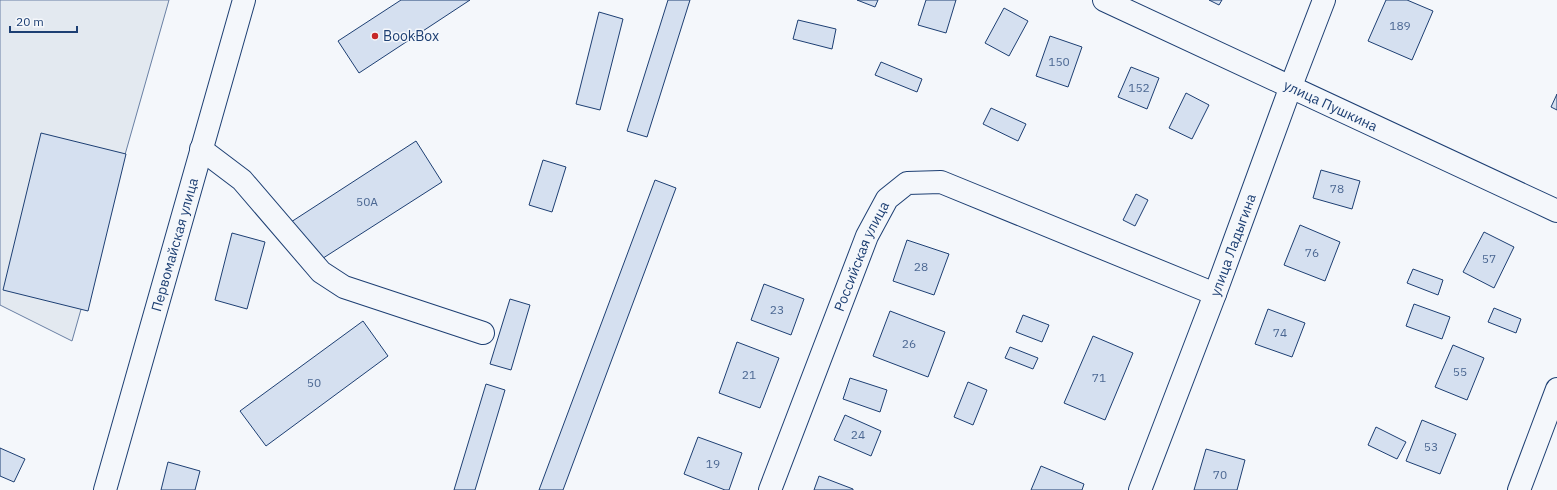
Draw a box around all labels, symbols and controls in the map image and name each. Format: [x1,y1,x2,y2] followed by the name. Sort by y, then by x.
[10,8,77,34] scale bar
[16,14,44,29] text: 20 m
[1389,18,1411,33] house number: 189
[383,27,439,45] place label: BookBox
[370,31,380,41] marker: BookBox
[1048,54,1070,69] house number: 150
[1281,76,1381,135] street label: улица Пушкина
[1128,80,1150,95] house number: 152
[147,175,202,314] street label: Первомайская улица
[1330,181,1344,196] house number: 78
[1206,191,1260,299] street label: улица Ладыгина
[356,194,378,209] house number: 50А
[830,198,893,314] street label: Российская улица
[1305,245,1319,260] house number: 76
[1482,251,1496,266] house number: 57
[914,259,928,274] house number: 28
[770,302,784,317] house number: 23
[1273,325,1287,340] house number: 74
[902,336,916,351] house number: 26
[1453,364,1467,379] house number: 55
[742,367,756,382] house number: 21
[1092,370,1106,385] house number: 71
[307,375,321,390] house number: 50
[851,427,865,442] house number: 24
[1424,439,1438,454] house number: 53
[706,456,720,471] house number: 19
[1213,467,1227,482] house number: 70

